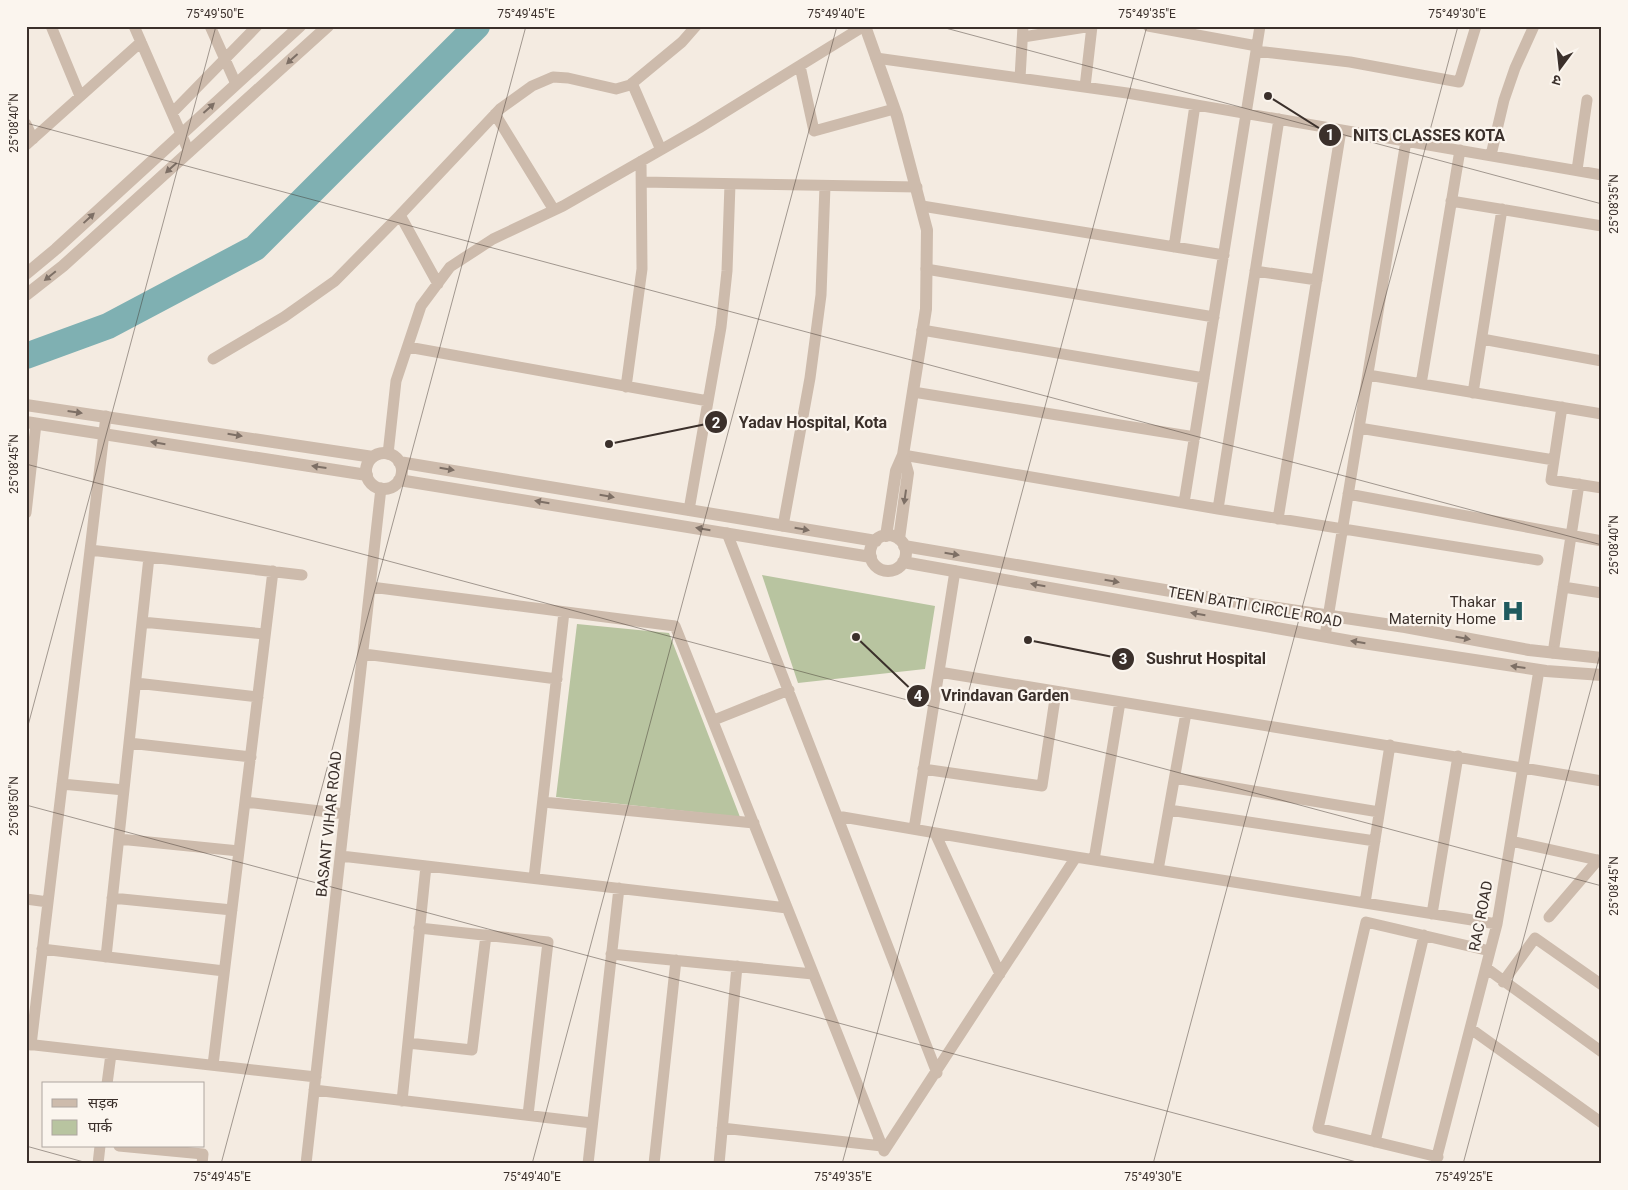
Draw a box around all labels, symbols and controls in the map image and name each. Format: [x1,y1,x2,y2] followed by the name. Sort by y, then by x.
[186,7,244,21] text: 75°49'50"E
[497,7,555,21] text: 75°49'45"E
[807,7,865,21] text: 75°49'40"E
[1118,7,1176,21] text: 75°49'35"E
[1428,7,1486,21] text: 75°49'30"E
[1536,42,1586,92] north arrow
[286,53,298,65] one-way arrow
[1550,72,1563,89] text: उ
[7,93,21,153] text: 25°08'40"N
[202,103,215,114] one-way arrow
[1318,120,1515,151] callout: NITS CLASSES KOTA
[1326,126,1334,144] text: 1
[1353,126,1505,145] text: NITS CLASSES KOTA
[166,162,178,174] one-way arrow
[1607,174,1621,234] text: 25°08'35"N
[83,212,95,224] one-way arrow
[44,271,57,282] one-way arrow
[704,407,897,438] callout: Yadav Hospital, Kota
[67,408,83,416] one-way arrow
[739,413,888,432] text: Yadav Hospital, Kota
[712,414,721,432] text: 2
[228,431,244,439] one-way arrow
[7,434,21,494] text: 25°08'45"N
[150,439,166,447] one-way arrow
[311,463,327,471] one-way arrow
[440,466,456,474] one-way arrow
[901,489,909,505] one-way arrow
[600,493,616,501] one-way arrow
[534,497,550,505] one-way arrow
[1607,515,1621,575] text: 25°08'40"N
[694,524,710,532] one-way arrow
[795,525,811,533] one-way arrow
[945,550,961,558] one-way arrow
[1105,577,1121,585] one-way arrow
[1029,581,1045,589] one-way arrow
[1166,583,1344,631] street label: TEEN BATTI CIRCLE ROAD
[1389,593,1496,628] place label: Thakar Maternity Home
[1500,598,1526,624] hospital icon: Thakar Maternity Home
[1189,609,1205,617] one-way arrow
[1455,634,1471,642] one-way arrow
[1350,637,1366,645] one-way arrow
[1111,643,1276,674] callout: Sushrut Hospital
[1146,649,1266,668] text: Sushrut Hospital
[1119,650,1127,668] text: 3
[1510,663,1526,671] one-way arrow
[906,680,1079,711] callout: Vrindavan Garden
[941,686,1069,705] text: Vrindavan Garden
[914,687,923,705] text: 4
[312,750,346,898] street label: BASANT VIHAR ROAD
[7,776,21,836] text: 25°08'50"N
[1607,856,1621,916] text: 25°08'45"N
[1465,879,1497,953] street label: RAC ROAD
[42,1082,205,1148] legend
[88,1094,118,1112] text: सड़क
[88,1118,112,1136] text: पार्क
[193,1170,251,1184] text: 75°49'45"E
[503,1170,561,1184] text: 75°49'40"E
[814,1170,872,1184] text: 75°49'35"E
[1124,1170,1182,1184] text: 75°49'30"E
[1435,1170,1493,1184] text: 75°49'25"E

